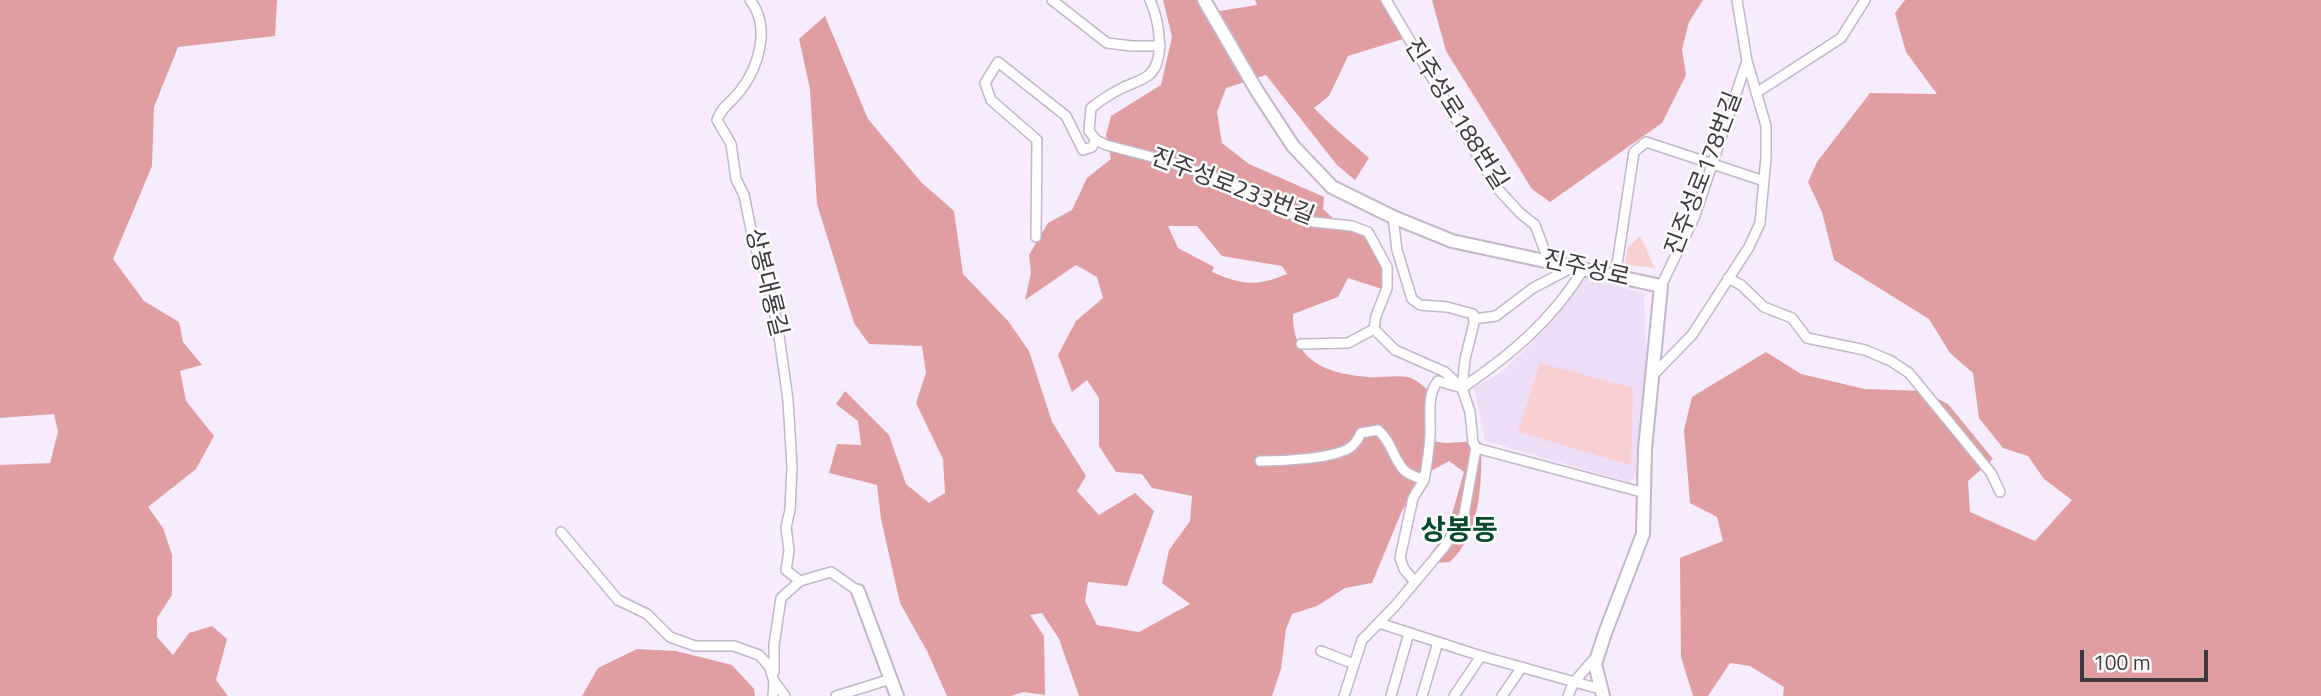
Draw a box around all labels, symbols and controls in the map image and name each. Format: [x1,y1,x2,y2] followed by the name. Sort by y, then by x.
[1397,34,1513,196] street label: 진주성로188번길
[1661,88,1749,260] street label: 진주성로178번길
[1146,144,1318,232] street label: 진주성로233번길
[738,226,792,340] street label: 상봉대룡길
[1540,246,1632,294] street label: 진주성로
[1420,515,1498,549] district label: 상봉동
[2083,636,2211,680] scale bar
[2093,646,2150,678] text: 100 m

